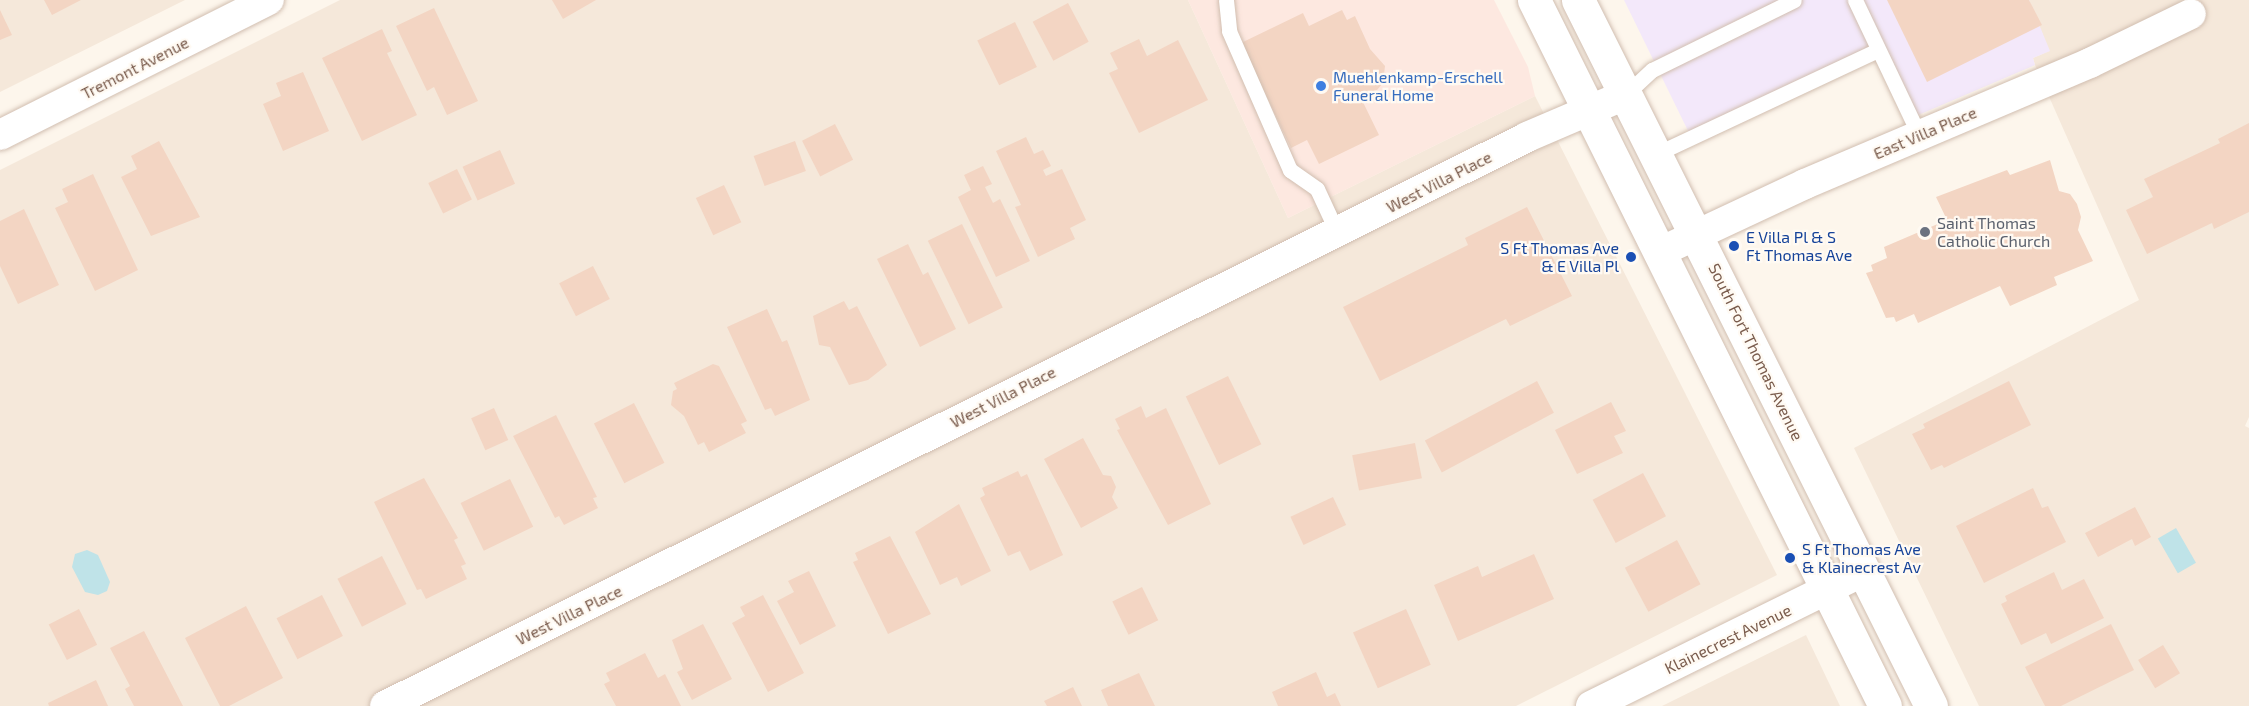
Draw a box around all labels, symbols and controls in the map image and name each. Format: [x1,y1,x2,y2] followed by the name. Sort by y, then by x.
[78,33,192,103] street label: Tremont Avenue
[1333,67,1503,105] place label: Muehlenkamp-Erschell Funeral Home
[1314,79,1328,93] marker: Muehlenkamp-Erschell Funeral Home
[1870,103,1980,163] street label: East Villa Place
[1383,147,1495,217] street label: West Villa Place
[1937,213,2050,251] place label: Saint Thomas Catholic Church
[1918,225,1932,239] marker: Saint Thomas Catholic Church
[1746,227,1853,265] place label: E Villa Pl & S Ft Thomas Ave
[1499,238,1619,276] place label: S Ft Thomas Ave & E Villa Pl
[1727,239,1741,253] marker: E Villa Pl & S Ft Thomas Ave
[1624,250,1638,264] marker: S Ft Thomas Ave & E Villa Pl
[1705,260,1807,444] street label: South Fort Thomas Avenue
[947,362,1059,432] street label: West Villa Place
[1802,539,1922,577] place label: S Ft Thomas Ave & Klainecrest Av
[1783,551,1797,565] marker: S Ft Thomas Ave & Klainecrest Av
[513,581,625,649] street label: West Villa Place
[1661,600,1795,678] street label: Klainecrest Avenue

